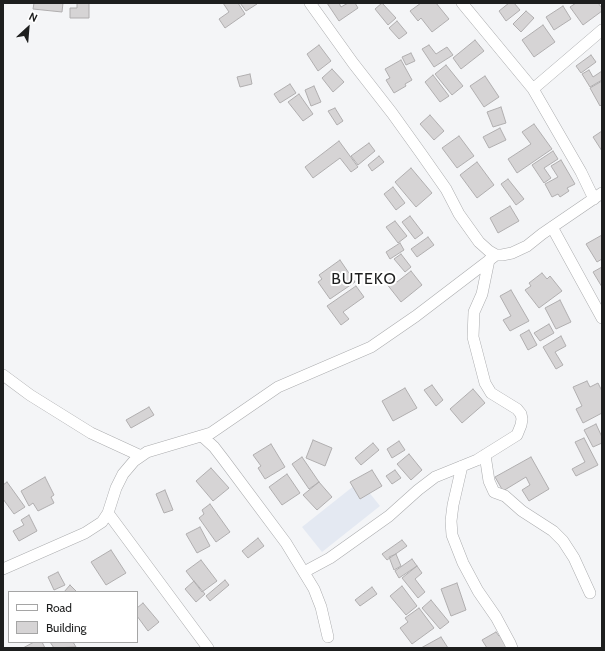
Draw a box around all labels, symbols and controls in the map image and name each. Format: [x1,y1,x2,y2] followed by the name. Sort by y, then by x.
[8,8,48,48] north arrow
[27,9,40,25] text: N
[331,269,397,289] district label: BUTEKO
[8,591,138,643] legend
[46,600,72,615] text: Road
[46,620,87,635] text: Building

